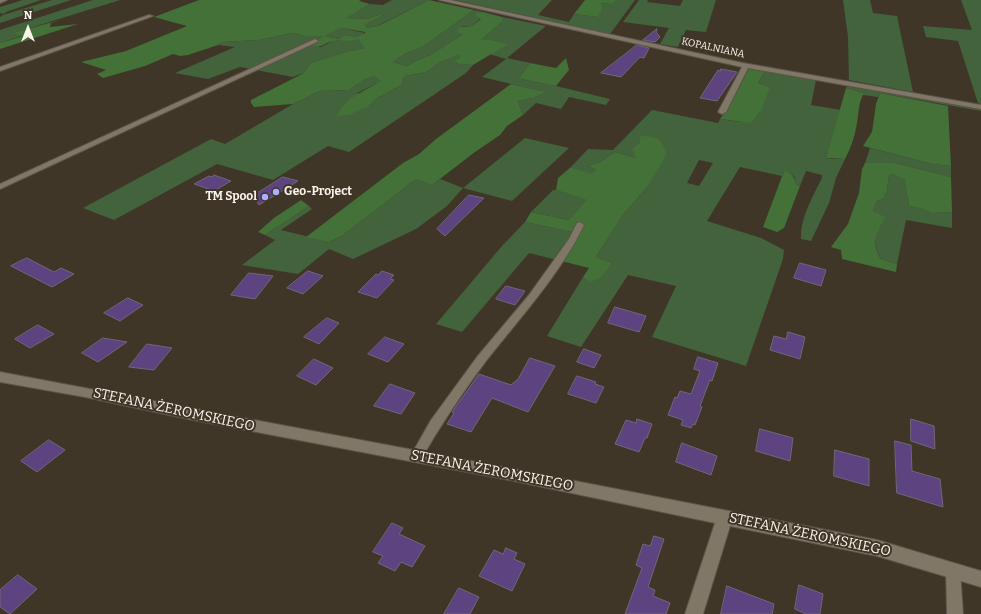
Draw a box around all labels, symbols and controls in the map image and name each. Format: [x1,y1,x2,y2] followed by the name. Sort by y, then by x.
[8,8,48,48] north arrow
[24,9,32,22] text: N
[680,35,746,61] street label: KOPALNIANA
[284,185,352,199] place label: Geo-Project
[271,187,281,197] marker: Geo-Project
[205,190,257,204] place label: TM Spool
[260,192,270,202] marker: TM Spool
[92,385,256,435] street label: STEFANA ŻEROMSKIEGO
[409,447,575,495] street label: STEFANA ŻEROMSKIEGO
[728,510,892,560] street label: STEFANA ŻEROMSKIEGO

